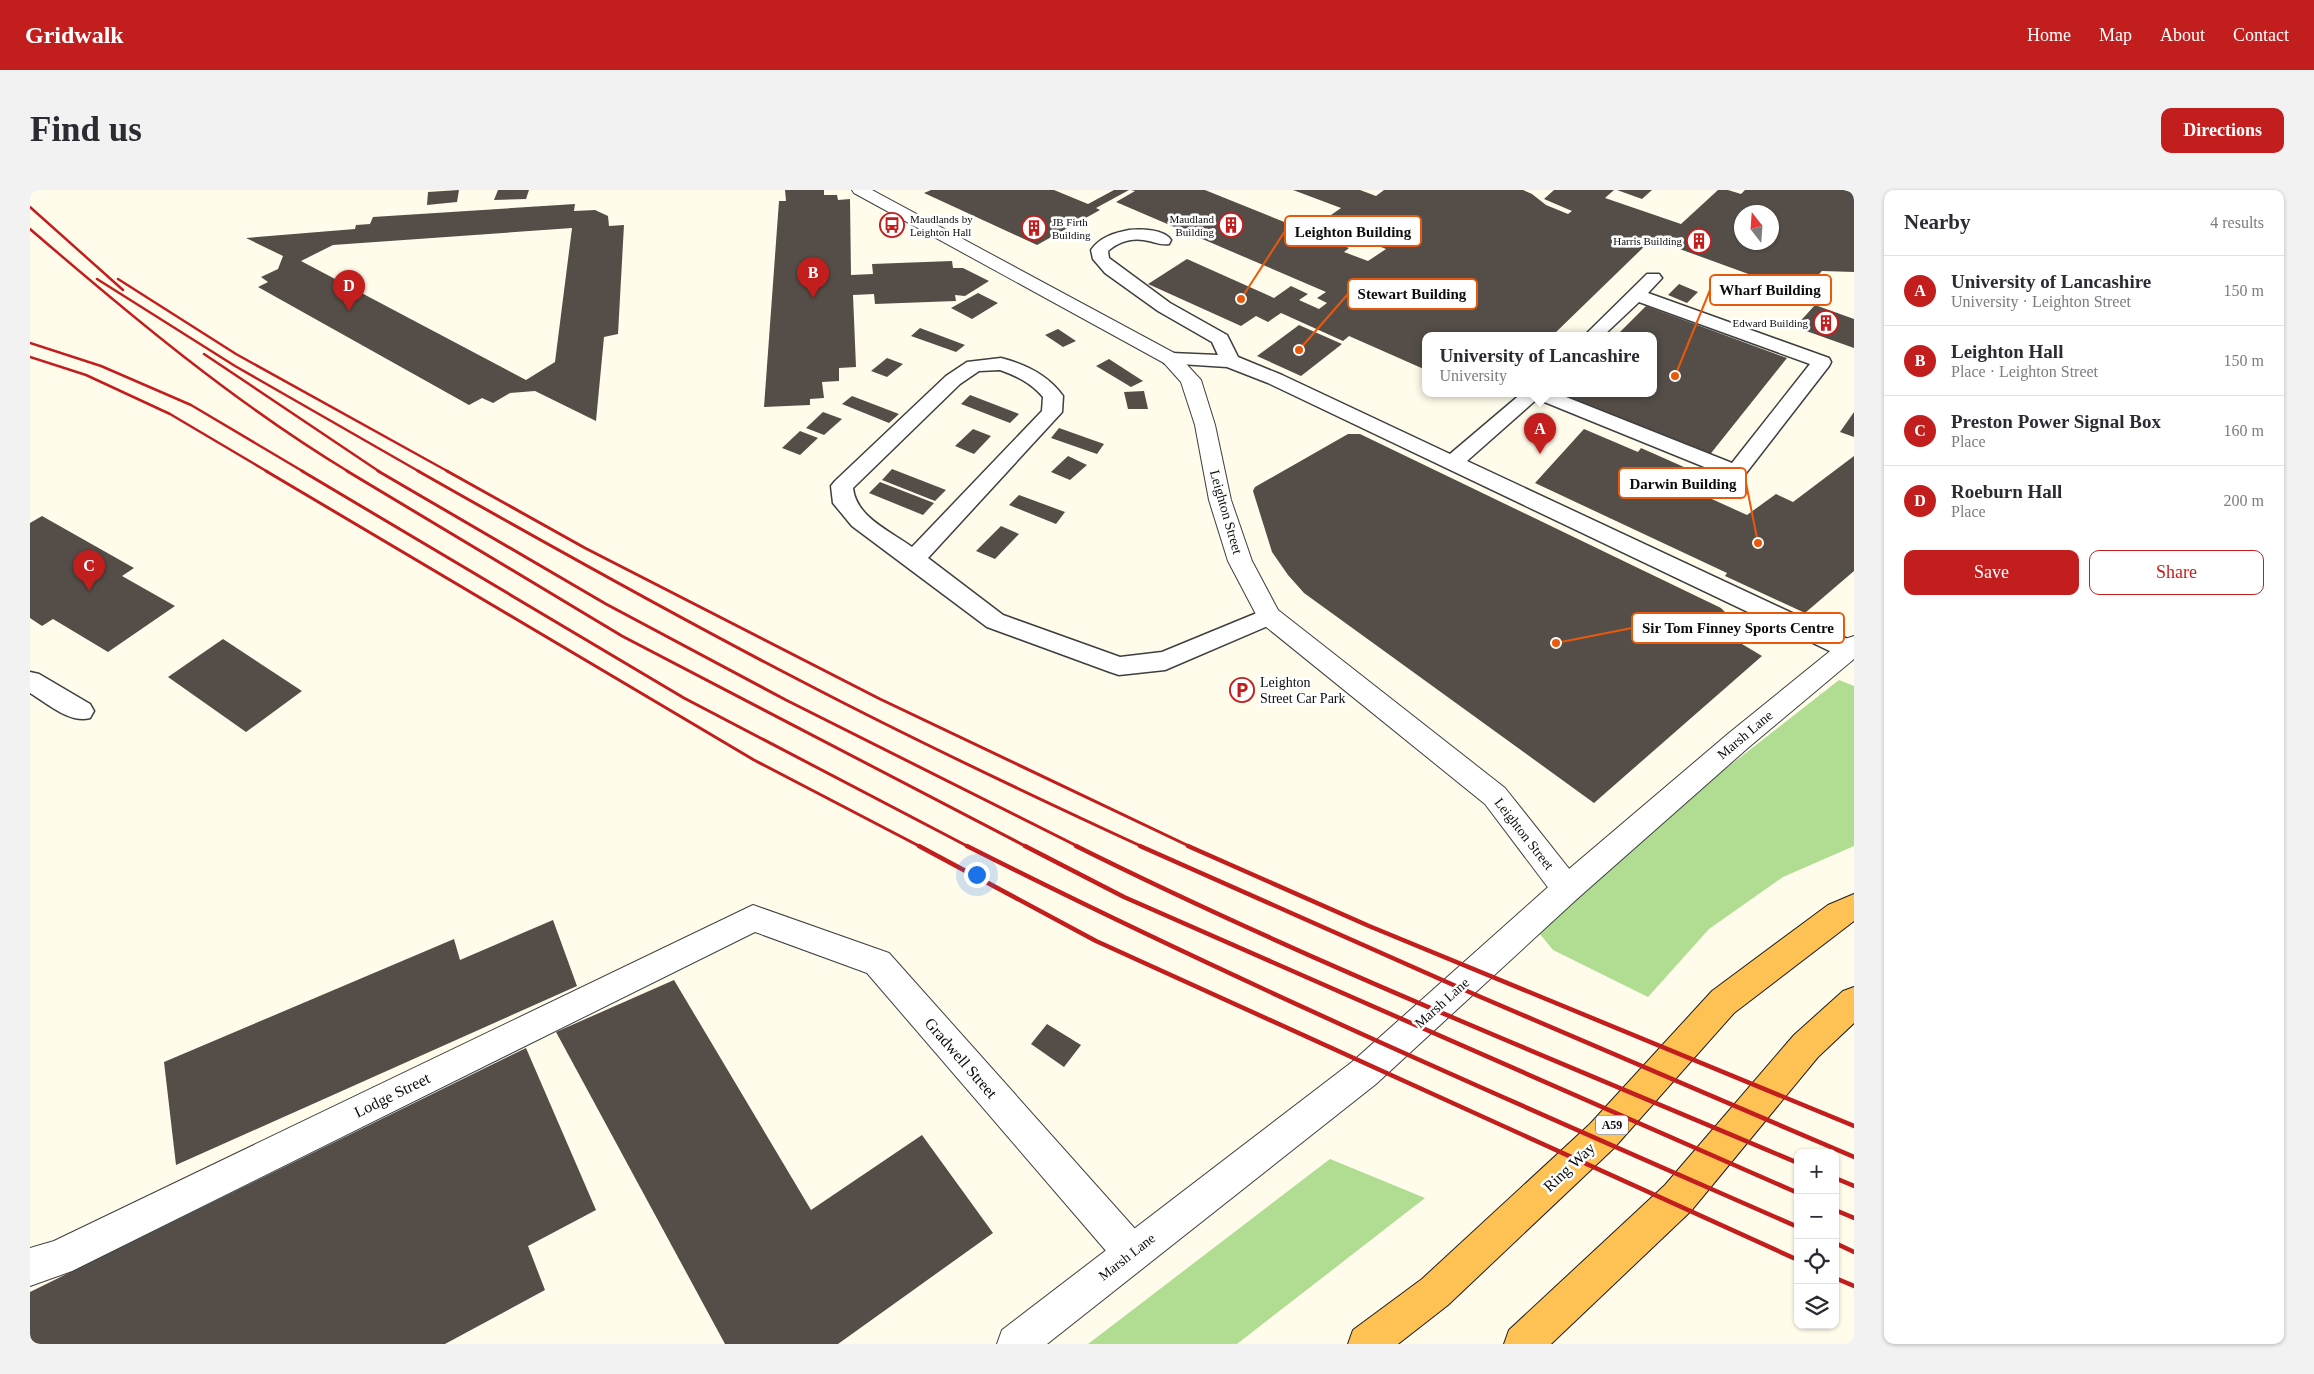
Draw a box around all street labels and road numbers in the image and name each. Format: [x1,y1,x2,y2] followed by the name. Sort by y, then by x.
[1207,468,1245,556] street label: Leighton Street
[1714,708,1776,762] street label: Marsh Lane
[1491,795,1557,873] street label: Leighton Street
[1412,975,1472,1031] street label: Marsh Lane
[922,1014,1001,1102] street label: Gradwell Street
[351,1069,434,1122] street label: Lodge Street
[1596,1116,1628,1134] road number: A59
[1540,1139,1599,1196] street label: Ring Way
[1096,1230,1158,1284] street label: Marsh Lane

